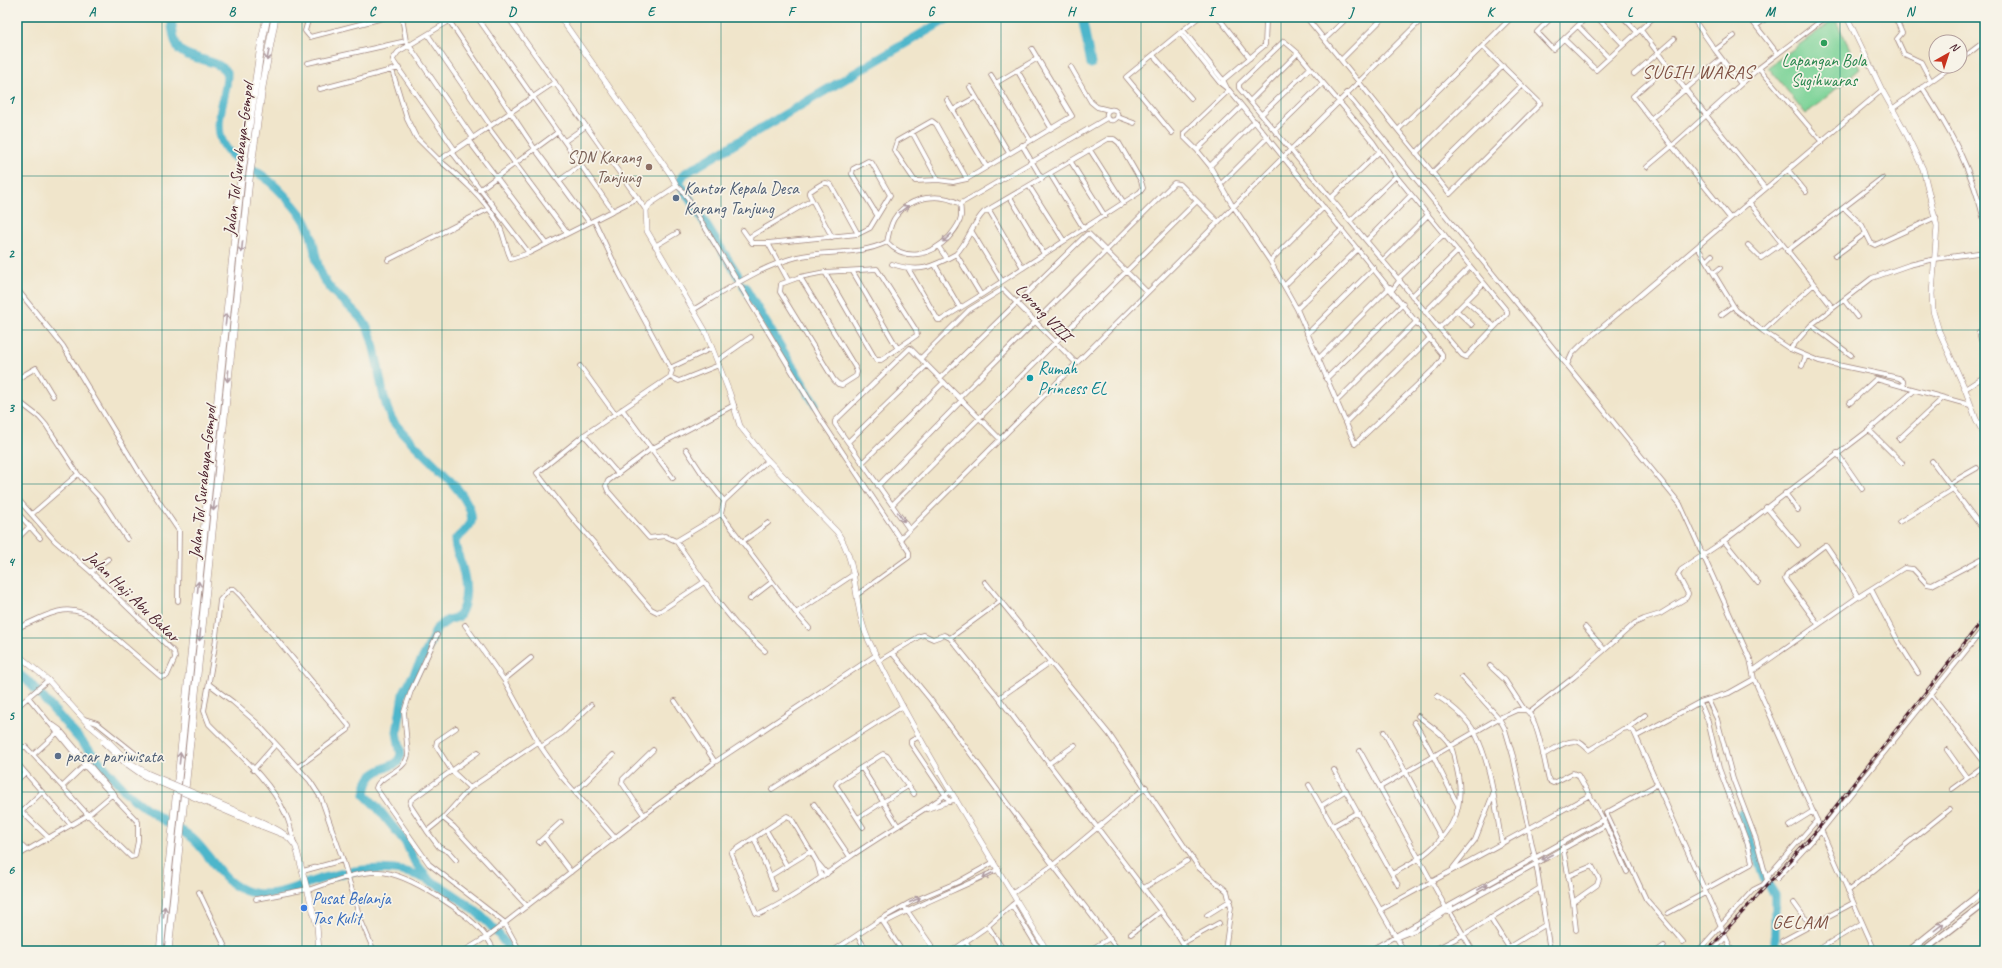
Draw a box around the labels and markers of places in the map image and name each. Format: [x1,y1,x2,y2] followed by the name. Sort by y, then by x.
[1819,38,1829,48] marker: Lapangan Bola Sugihwaras
[1782,50,1868,91] place label: Lapangan Bola Sugihwaras
[567,147,642,188] place label: SDN Karang Tanjung
[644,162,654,172] marker: SDN Karang Tanjung
[684,178,800,219] place label: Kantor Kepala Desa Karang Tanjung
[671,193,681,203] marker: Kantor Kepala Desa Karang Tanjung
[1038,358,1107,399] place label: Rumah Princess EL
[1025,373,1035,383] marker: Rumah Princess EL
[66,746,165,767] place label: pasar pariwisata
[53,751,63,761] marker: pasar pariwisata
[312,888,392,929] place label: Pusat Belanja Tas Kulit
[299,903,309,913] marker: Pusat Belanja Tas Kulit

